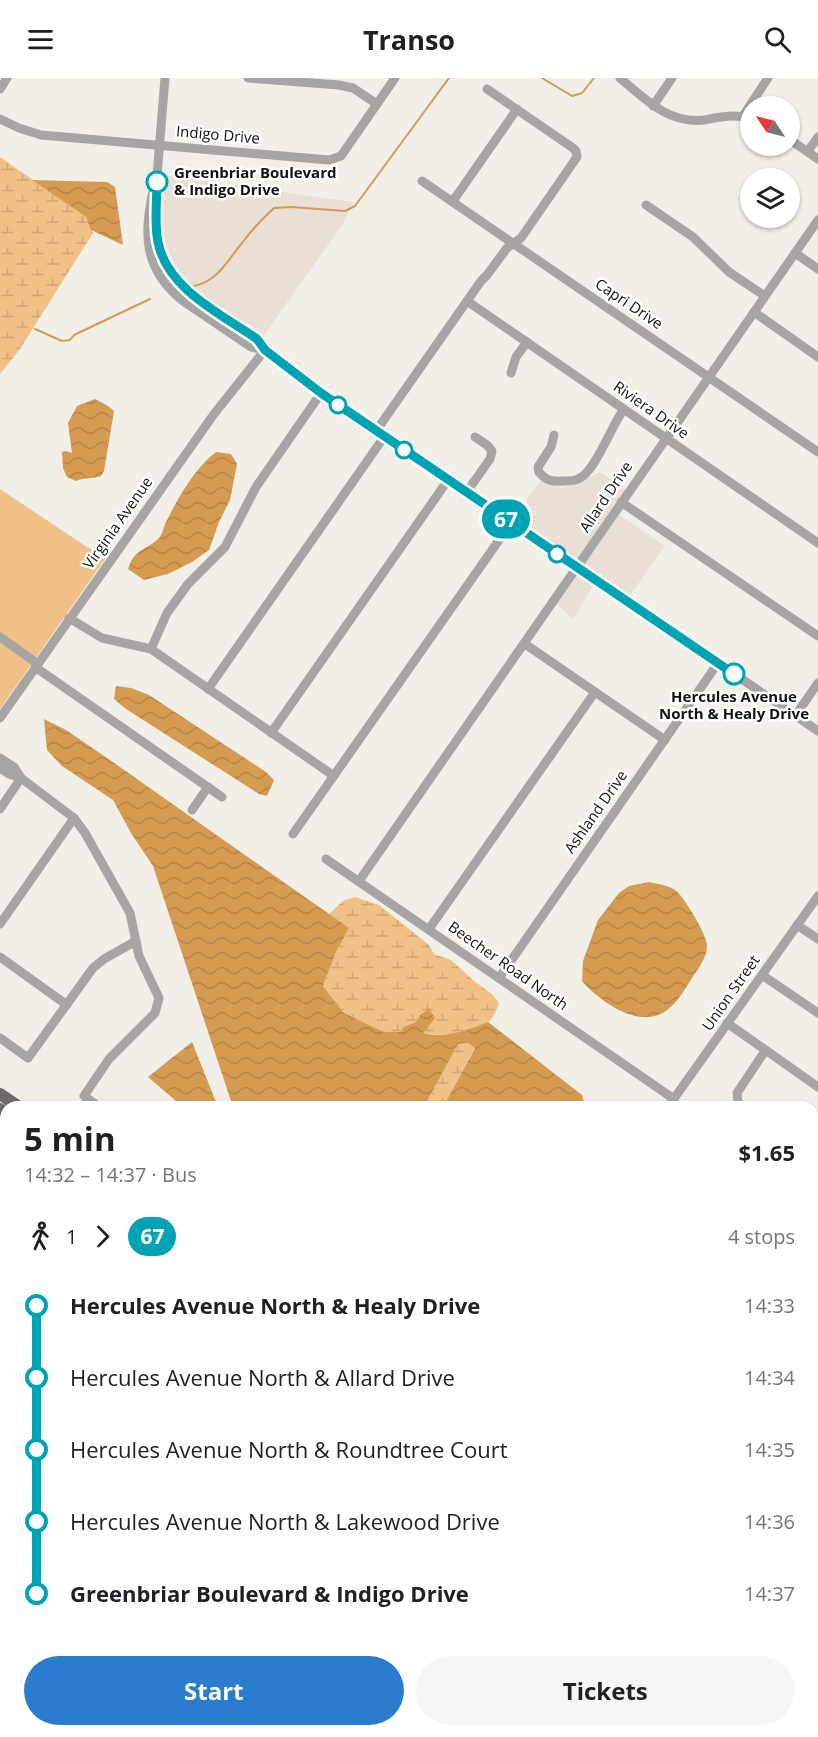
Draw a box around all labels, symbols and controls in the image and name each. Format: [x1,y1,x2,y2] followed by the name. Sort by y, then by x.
[363,21,455,58] text: Transo
[24,23,57,56] icon: menu
[761,23,794,56] icon: search
[740,96,800,156] north arrow
[740,96,800,228] map controls
[175,120,261,148] street label: Indigo Drive
[174,162,336,199] place label: Greenbriar Boulevard & Indigo Drive
[740,168,800,228] button: layers
[146,171,168,193] marker: Greenbriar Boulevard & Indigo Drive
[592,273,667,333] street label: Capri Drive
[610,376,693,443] street label: Riviera Drive
[329,396,347,414] unlabelled marker
[395,441,413,459] unlabelled marker
[574,457,636,536] street label: Allard Drive
[78,472,156,572] street label: Virginia Avenue
[479,500,533,538] line badge: 67
[494,505,518,533] text: 67
[548,545,566,563] unlabelled marker
[723,663,745,685] marker: Hercules Avenue North & Healy Drive
[659,686,809,723] place label: Hercules Avenue North & Healy Drive
[559,766,631,857] street label: Ashland Drive
[445,916,572,1014] street label: Beecher Road North
[697,951,764,1034] street label: Union Street
[24,1116,116,1161] text: 5 min
[738,1137,795,1167] text: $1.65
[24,1161,197,1188] text: 14:32 – 14:37 · Bus
[24,1220,57,1253] icon: walk
[86,1220,119,1253] icon: forward
[140,1222,164,1250] text: 67
[66,1223,77,1250] text: 1
[728,1223,795,1250] text: 4 stops
[70,1290,480,1320] text: Hercules Avenue North & Healy Drive
[744,1292,795,1319] text: 14:33
[70,1362,455,1392] text: Hercules Avenue North & Allard Drive
[744,1364,795,1391] text: 14:34
[70,1434,508,1464] text: Hercules Avenue North & Roundtree Court
[744,1436,795,1463] text: 14:35
[70,1506,500,1536] text: Hercules Avenue North & Lakewood Drive
[744,1508,795,1535] text: 14:36
[70,1578,469,1608] text: Greenbriar Boulevard & Indigo Drive
[744,1580,795,1607] text: 14:37
[24,1656,404,1725] button: Start
[416,1656,795,1725] button: Tickets

